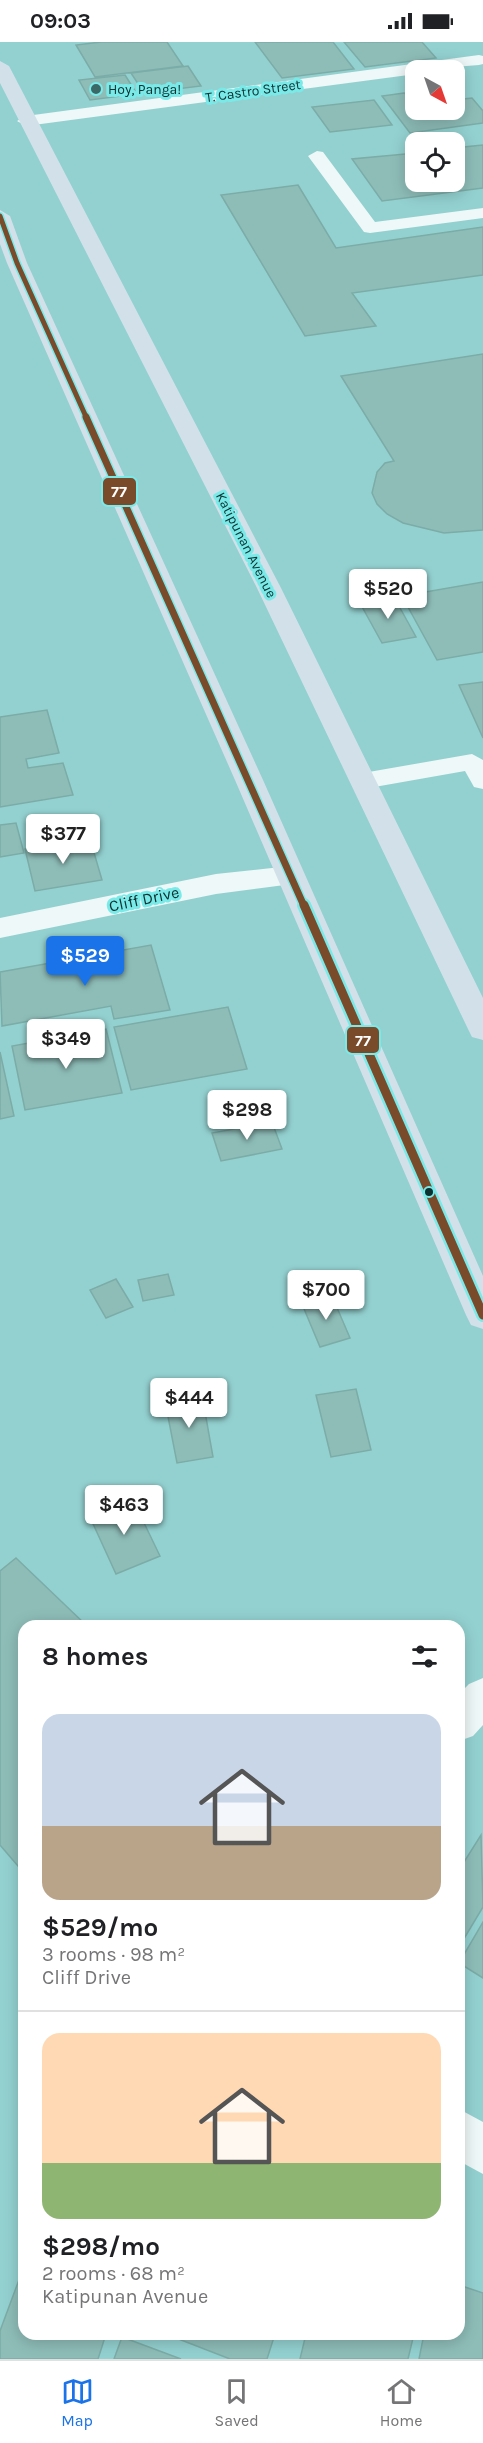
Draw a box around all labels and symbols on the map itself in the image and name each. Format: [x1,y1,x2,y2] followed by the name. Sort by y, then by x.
[405,60,465,120] north arrow
[204,76,302,106] street label: T. Castro Street
[108,81,181,98] place label: Hoy, Panga!
[89,82,103,96] marker: Hoy, Panga!
[102,477,137,506] line badge: 77
[111,482,127,501] text: 77
[212,489,280,601] street label: Katipunan Avenue
[352,569,424,620] pin: $520
[27,814,99,865] pin: $377
[107,882,181,916] street label: Cliff Drive
[49,936,121,987] pin: $529
[30,1019,102,1070] pin: $349
[346,1026,380,1054] line badge: 77
[355,1031,371,1050] text: 77
[211,1090,283,1141] pin: $298
[423,1186,435,1198] unlabelled marker
[290,1270,362,1321] pin: $700
[153,1378,225,1429] pin: $444
[88,1485,160,1536] pin: $463

